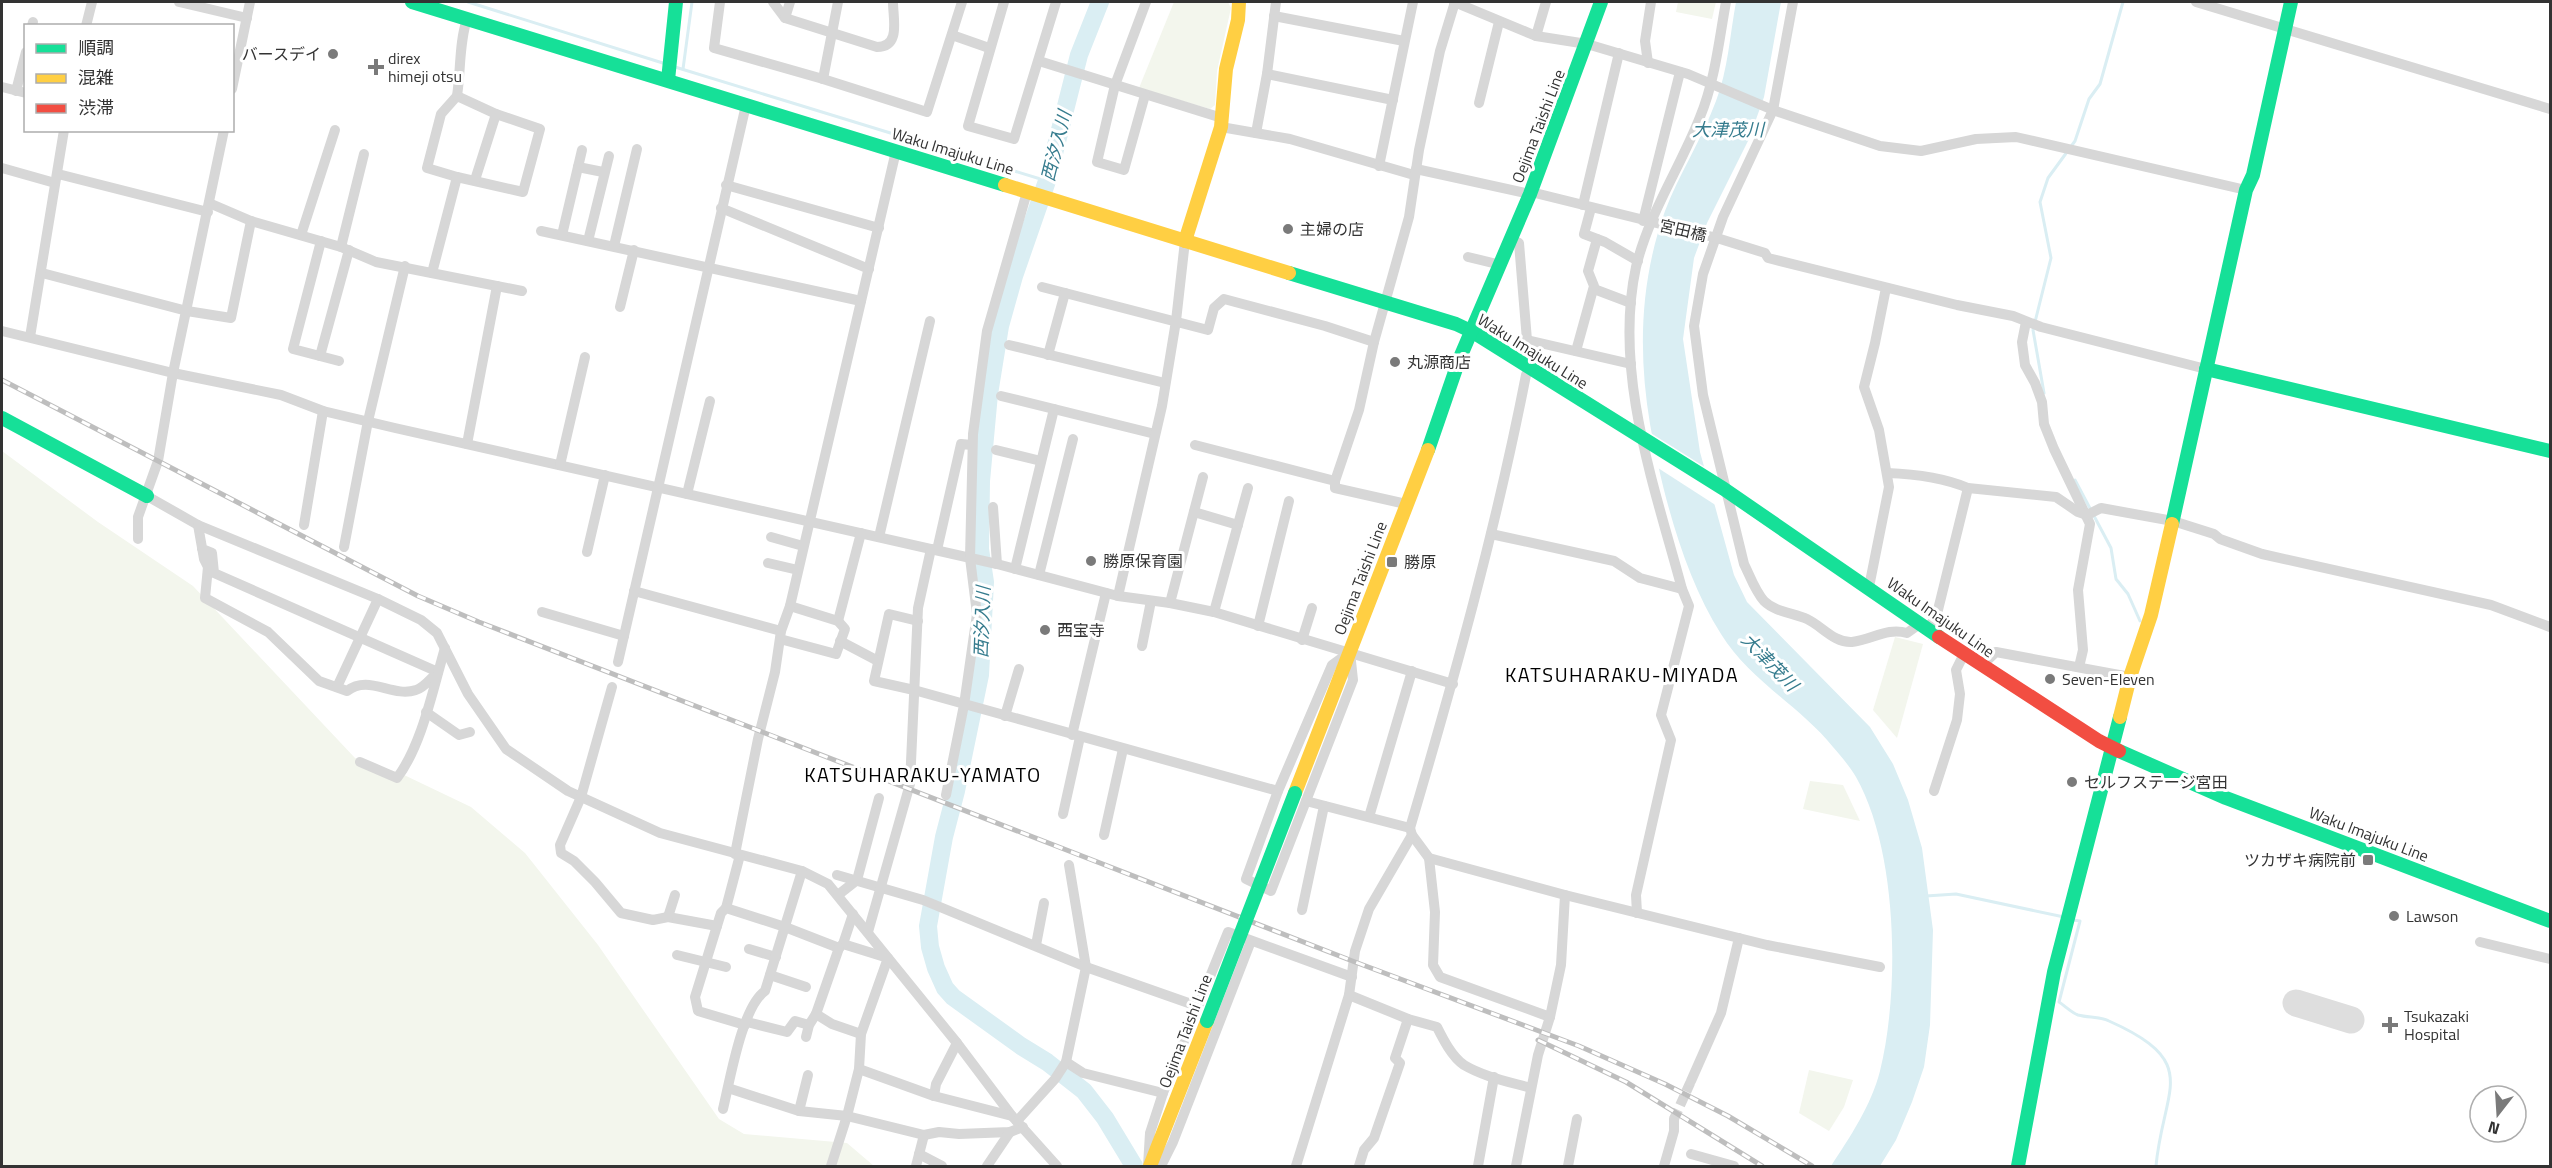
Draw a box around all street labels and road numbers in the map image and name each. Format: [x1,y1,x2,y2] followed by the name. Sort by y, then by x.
[1505,66,1571,186] street label: Oejima Taishi Line
[889,121,1017,181] street label: Waku Imajuku Line
[1657,213,1709,247] street label: 宮田橋
[1473,307,1593,395] street label: Waku Imajuku Line
[1327,518,1393,638] street label: Oejima Taishi Line
[1882,571,2000,663] street label: Waku Imajuku Line
[2306,800,2432,868] street label: Waku Imajuku Line
[1152,971,1218,1091] street label: Oejima Taishi Line

